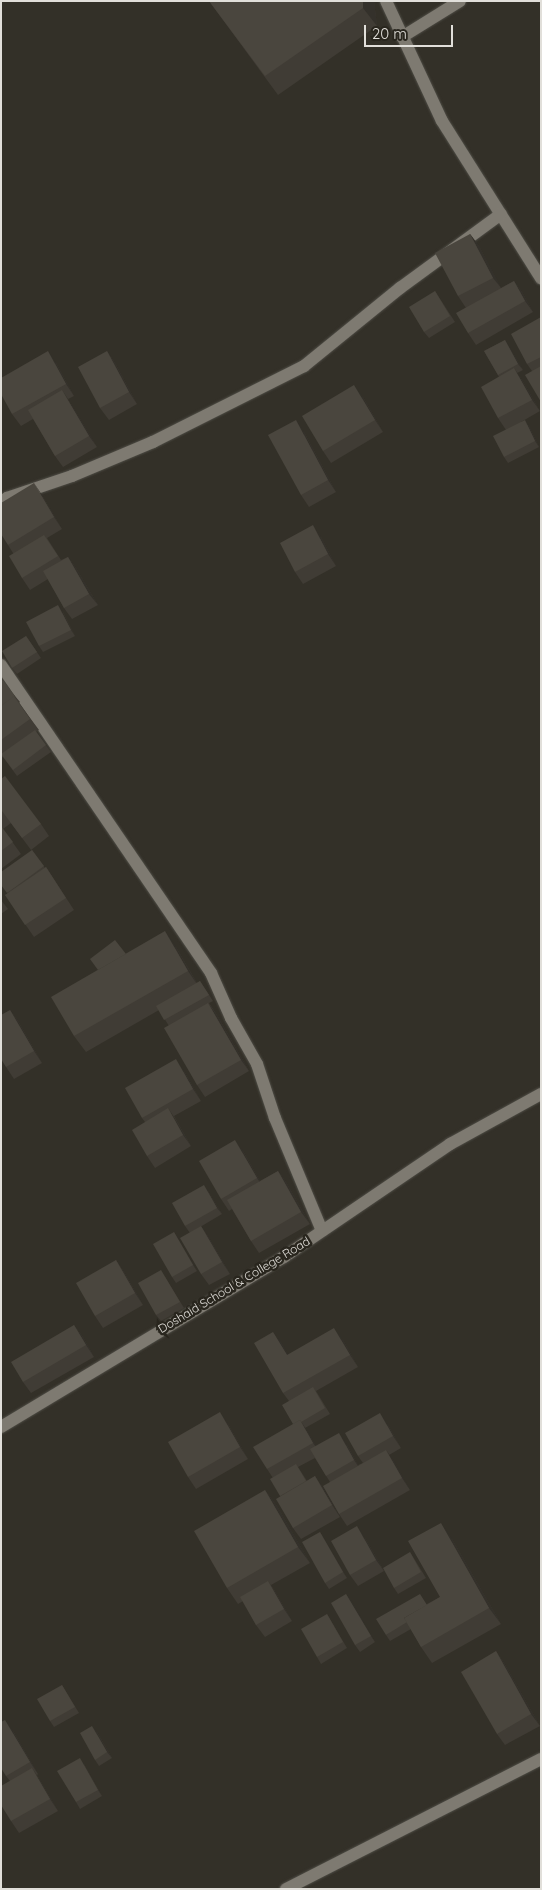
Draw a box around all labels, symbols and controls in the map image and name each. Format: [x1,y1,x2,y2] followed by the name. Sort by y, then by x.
[367,15,456,47] scale bar
[372,24,407,43] text: 20 m
[155,1234,313,1336] street label: Doshaid School & College Road

